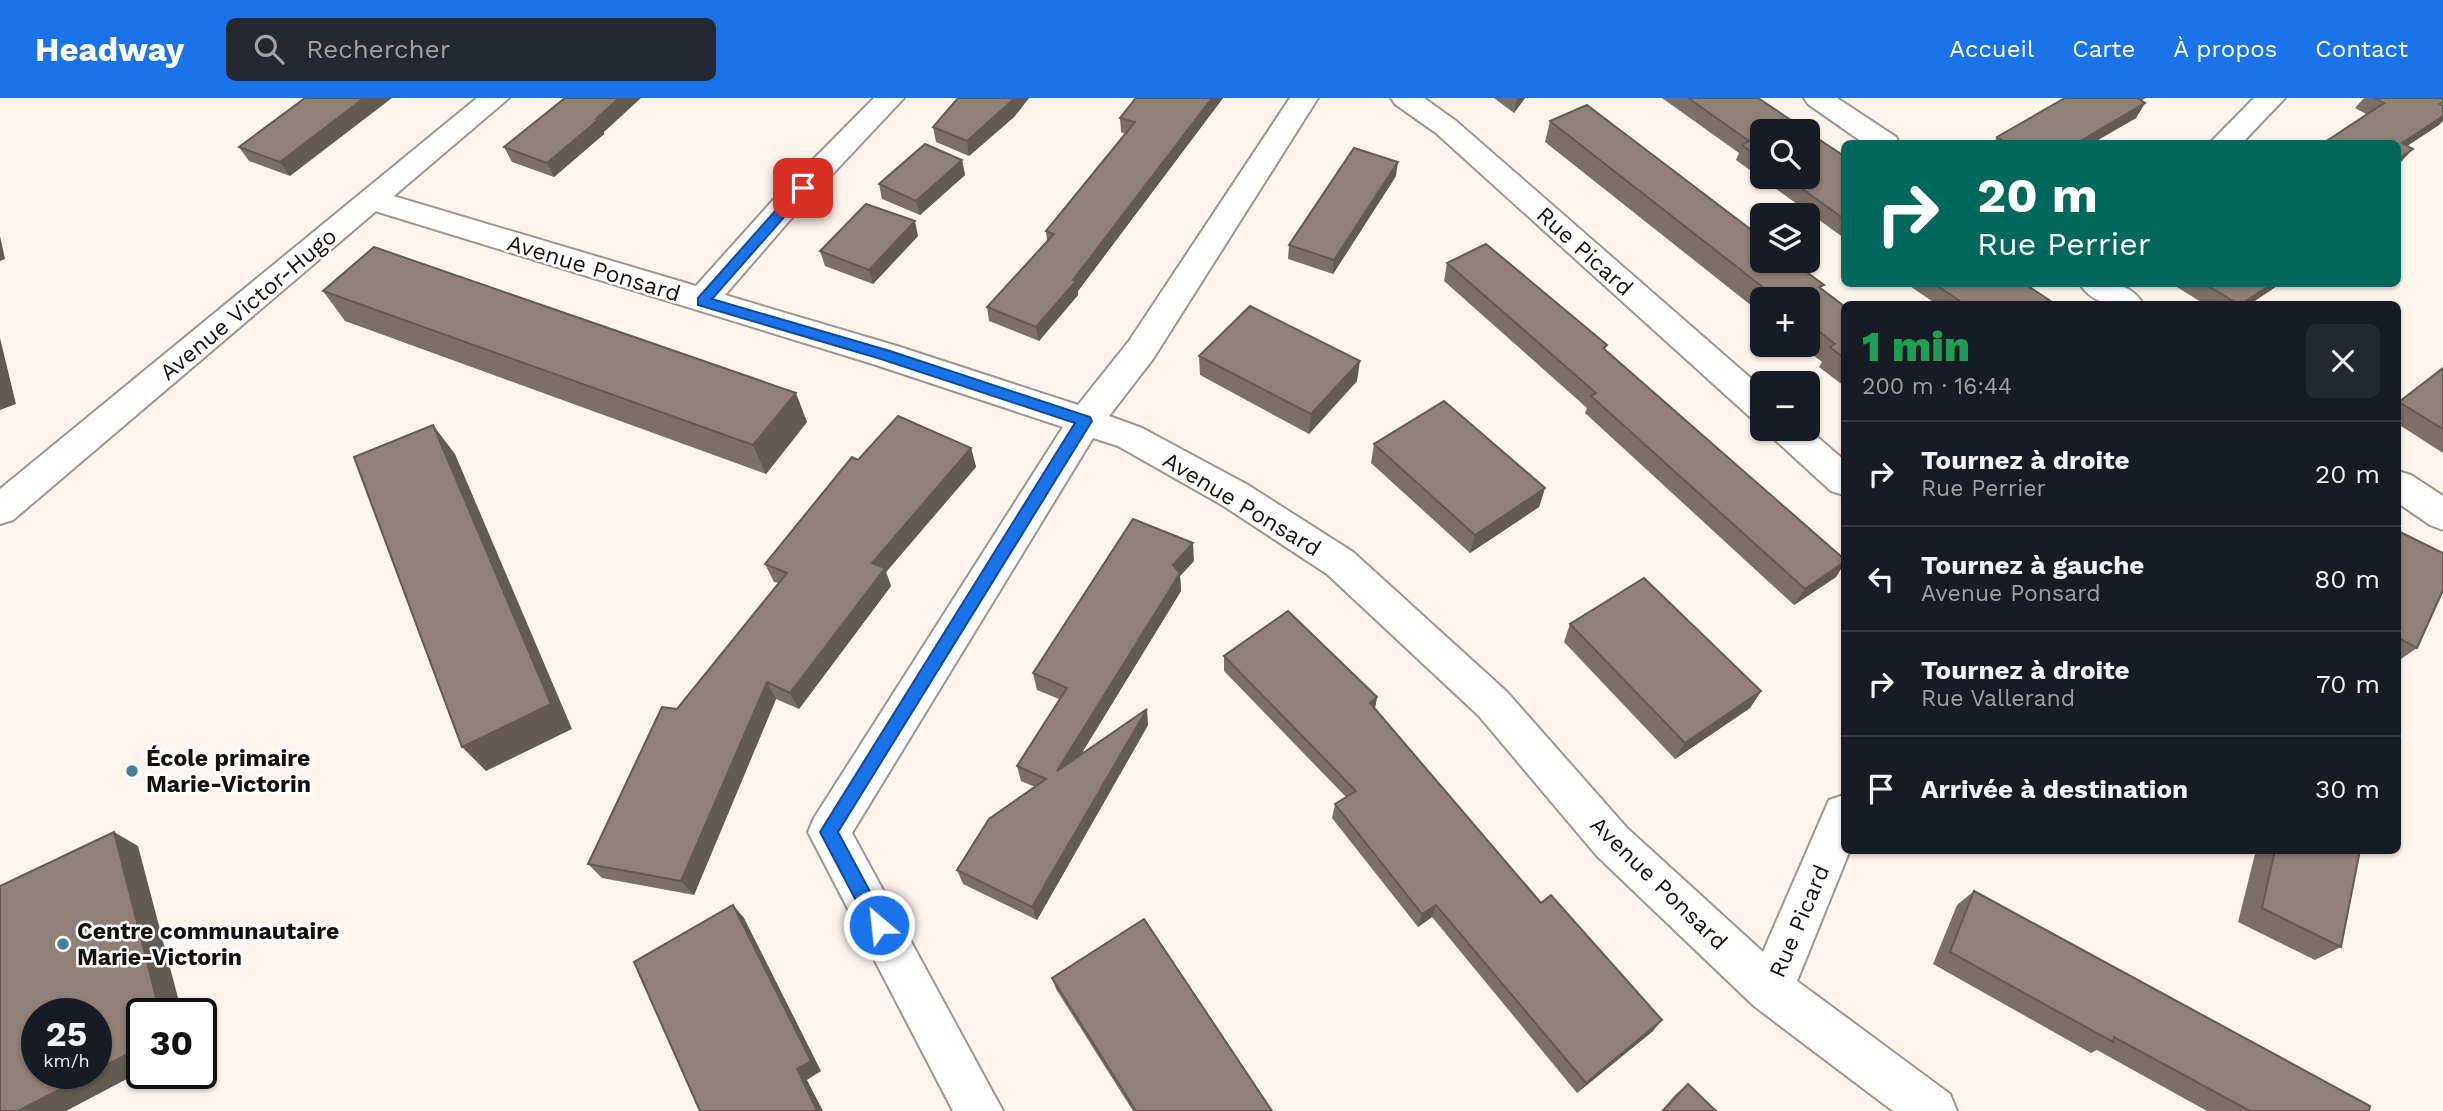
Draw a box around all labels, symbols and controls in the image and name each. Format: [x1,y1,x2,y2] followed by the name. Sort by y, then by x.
[226,18,716,81] search box
[35,30,184,69] text: Headway
[250,30,288,68] icon: search
[306,34,450,64] text: Rechercher
[1949,35,2034,63] text: Accueil
[2072,35,2135,63] text: Carte
[2173,35,2277,63] text: À propos
[2315,35,2408,63] text: Contact
[1750,119,1820,441] map controls
[1750,119,1820,189] button: search
[773,158,833,218] pin
[1977,166,2098,224] text: 20 m
[1862,168,1953,259] icon: right
[784,169,822,207] icon: arrive
[1531,201,1638,301] street label: Rue Picard
[1750,203,1820,273] button: layers
[155,223,342,386] street label: Avenue Victor-Hugo
[1977,225,2151,263] text: Rue Perrier
[504,229,684,308] street label: Avenue Ponsard
[1750,287,1820,357] button: +
[1862,322,1970,371] text: 1 min
[2306,324,2380,398] button: close
[1750,371,1820,441] button: −
[1862,373,2012,400] text: 200 m · 16:44
[1921,445,2130,475] text: Tournez à droite
[1158,447,1326,562] street label: Avenue Ponsard
[1862,455,1900,493] icon: right
[2315,459,2380,489] text: 20 m
[1921,475,2046,502] text: Rue Perrier
[1921,550,2144,580] text: Tournez à gauche
[1862,560,1900,598] icon: left
[2314,564,2380,594] text: 80 m
[1921,580,2101,607] text: Avenue Ponsard
[1921,655,2130,685] text: Tournez à droite
[1862,665,1900,703] icon: right
[2316,669,2380,699] text: 70 m
[1921,685,2075,712] text: Rue Vallerand
[146,745,311,798] place label: École primaire Marie-Victorin
[124,763,140,779] marker: École primaire Marie-Victorin
[1862,770,1900,808] icon: arrive
[1921,774,2188,804] text: Arrivée à destination
[2315,774,2380,804] text: 30 m
[1585,811,1733,955] street label: Avenue Ponsard
[1764,861,1835,982] street label: Rue Picard
[842,888,916,962] position arrow
[77,918,339,971] place label: Centre communautaire Marie-Victorin
[55,936,71,952] marker: Centre communautaire Marie-Victorin
[126,998,217,1089] speed limit sign: 30
[46,1013,87,1055] text: 25
[43,1050,90,1071] text: km/h

